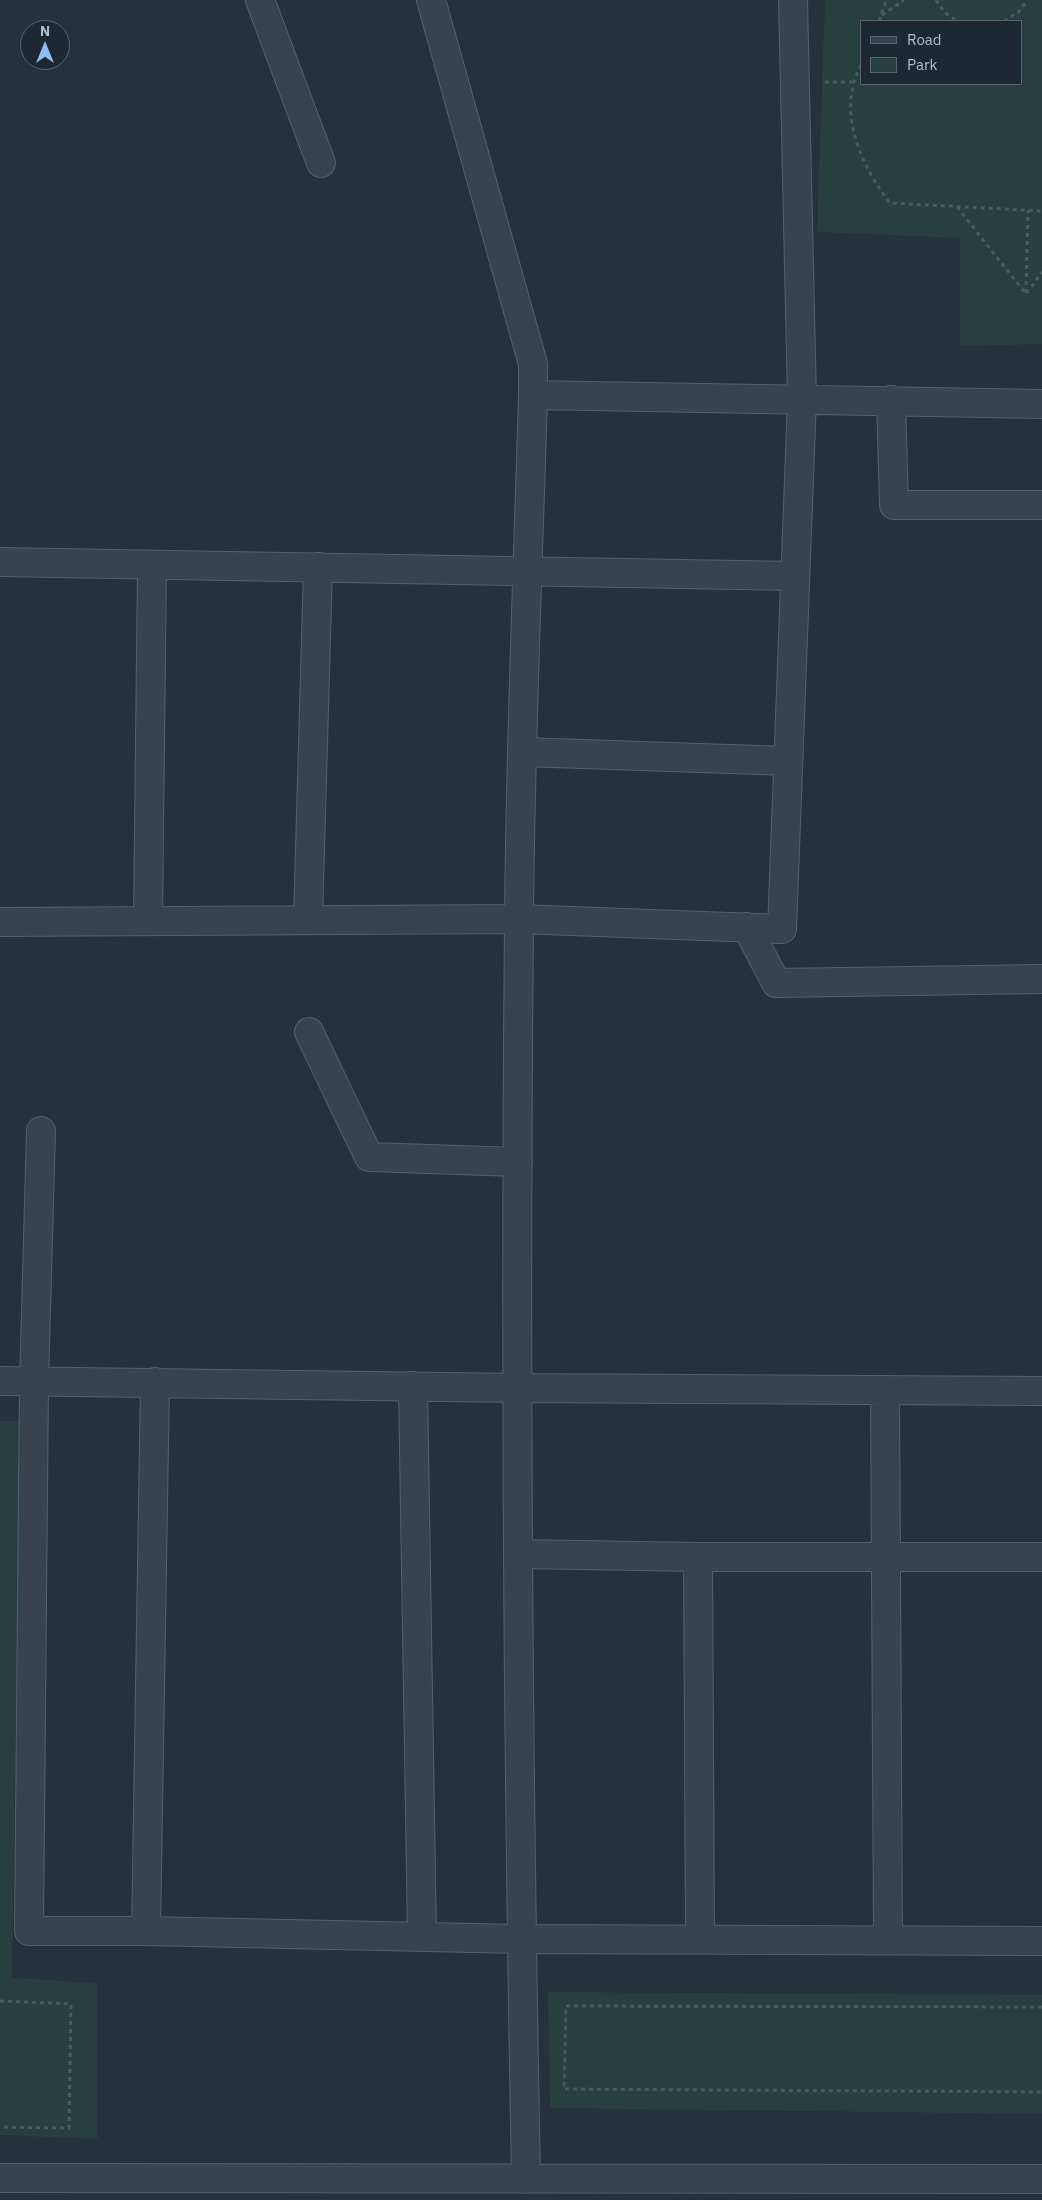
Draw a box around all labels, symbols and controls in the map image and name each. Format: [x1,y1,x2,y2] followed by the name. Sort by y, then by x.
[20,20,70,70] north arrow
[860,20,1022,85] legend
[40,22,50,40] text: N
[907,30,942,49] text: Road
[907,55,937,74] text: Park

